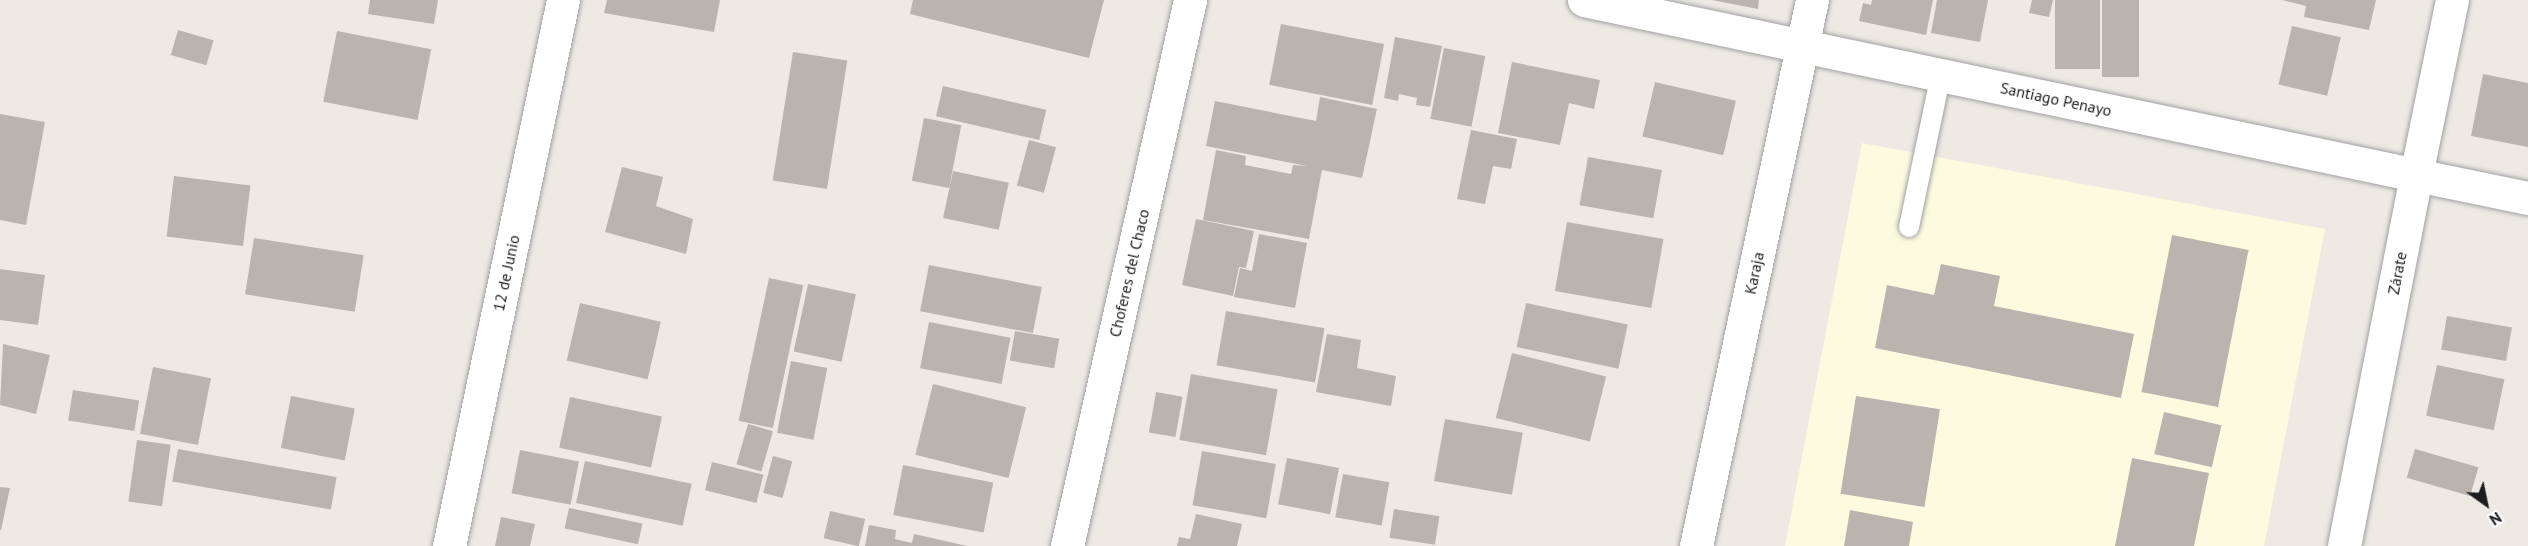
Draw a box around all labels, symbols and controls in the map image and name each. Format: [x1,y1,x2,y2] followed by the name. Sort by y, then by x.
[1999,78,2113,120] street label: Santiago Penayo
[1105,207,1153,339] street label: Choferes del Chaco
[489,233,523,313] street label: 12 de Junio
[1740,250,1768,296] street label: Karaja
[2383,250,2411,296] street label: Zárate
[2456,474,2516,534] north arrow
[2486,508,2506,530] text: N

